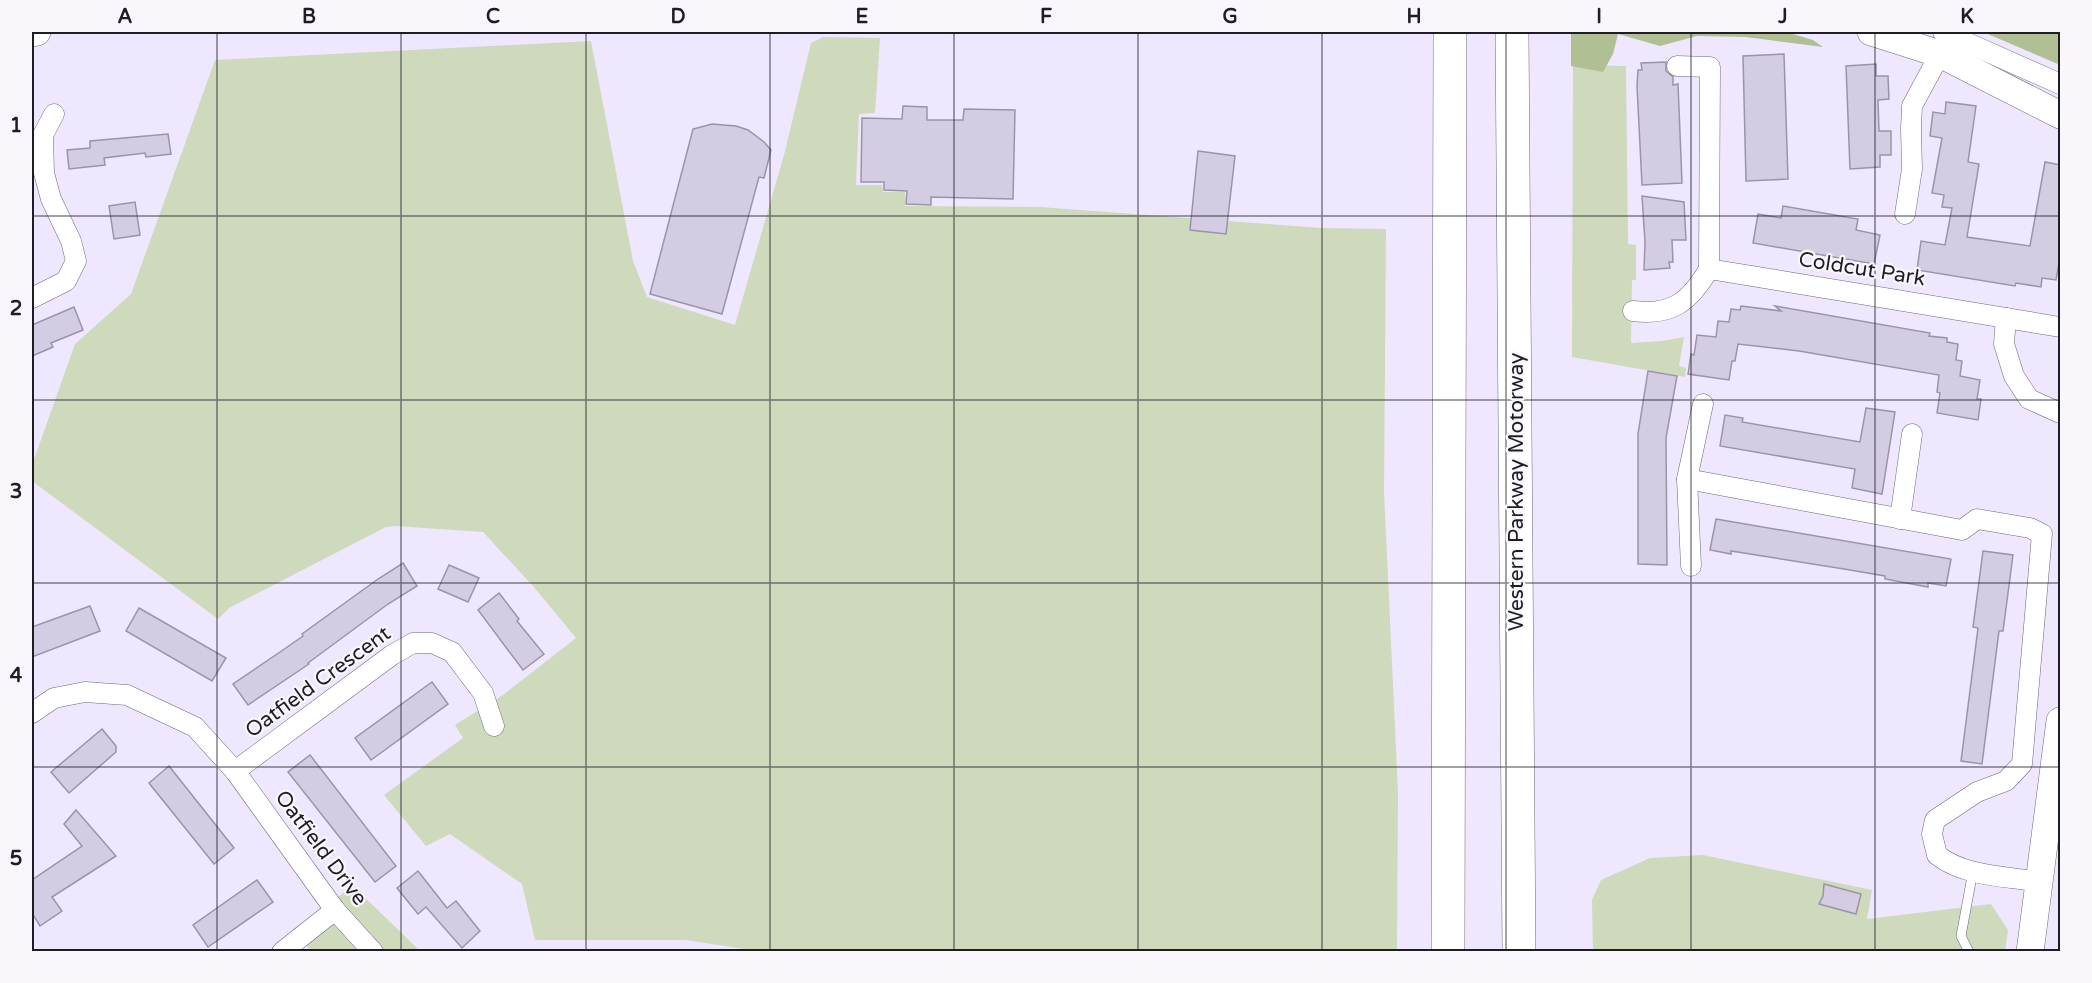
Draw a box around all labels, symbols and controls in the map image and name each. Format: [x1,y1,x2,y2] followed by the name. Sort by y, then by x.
[118,5,133,29] text: A
[302,5,316,29] text: B
[486,5,500,29] text: C
[670,5,686,29] text: D
[856,5,869,29] text: E
[1040,5,1052,29] text: F
[1222,5,1238,29] text: G
[1406,5,1422,29] text: H
[1596,5,1602,29] text: I
[1777,5,1788,29] text: J
[1960,5,1974,29] text: K
[10,114,22,138] text: 1
[1797,247,1927,291] street label: Coldcut Park
[10,297,22,321] text: 2
[1504,353,1529,631] street label: Western Parkway Motorway
[10,480,22,504] text: 3
[241,621,395,743] street label: Oatfield Crescent
[10,664,23,688] text: 4
[270,786,372,910] street label: Oatfield Drive
[10,847,22,871] text: 5

